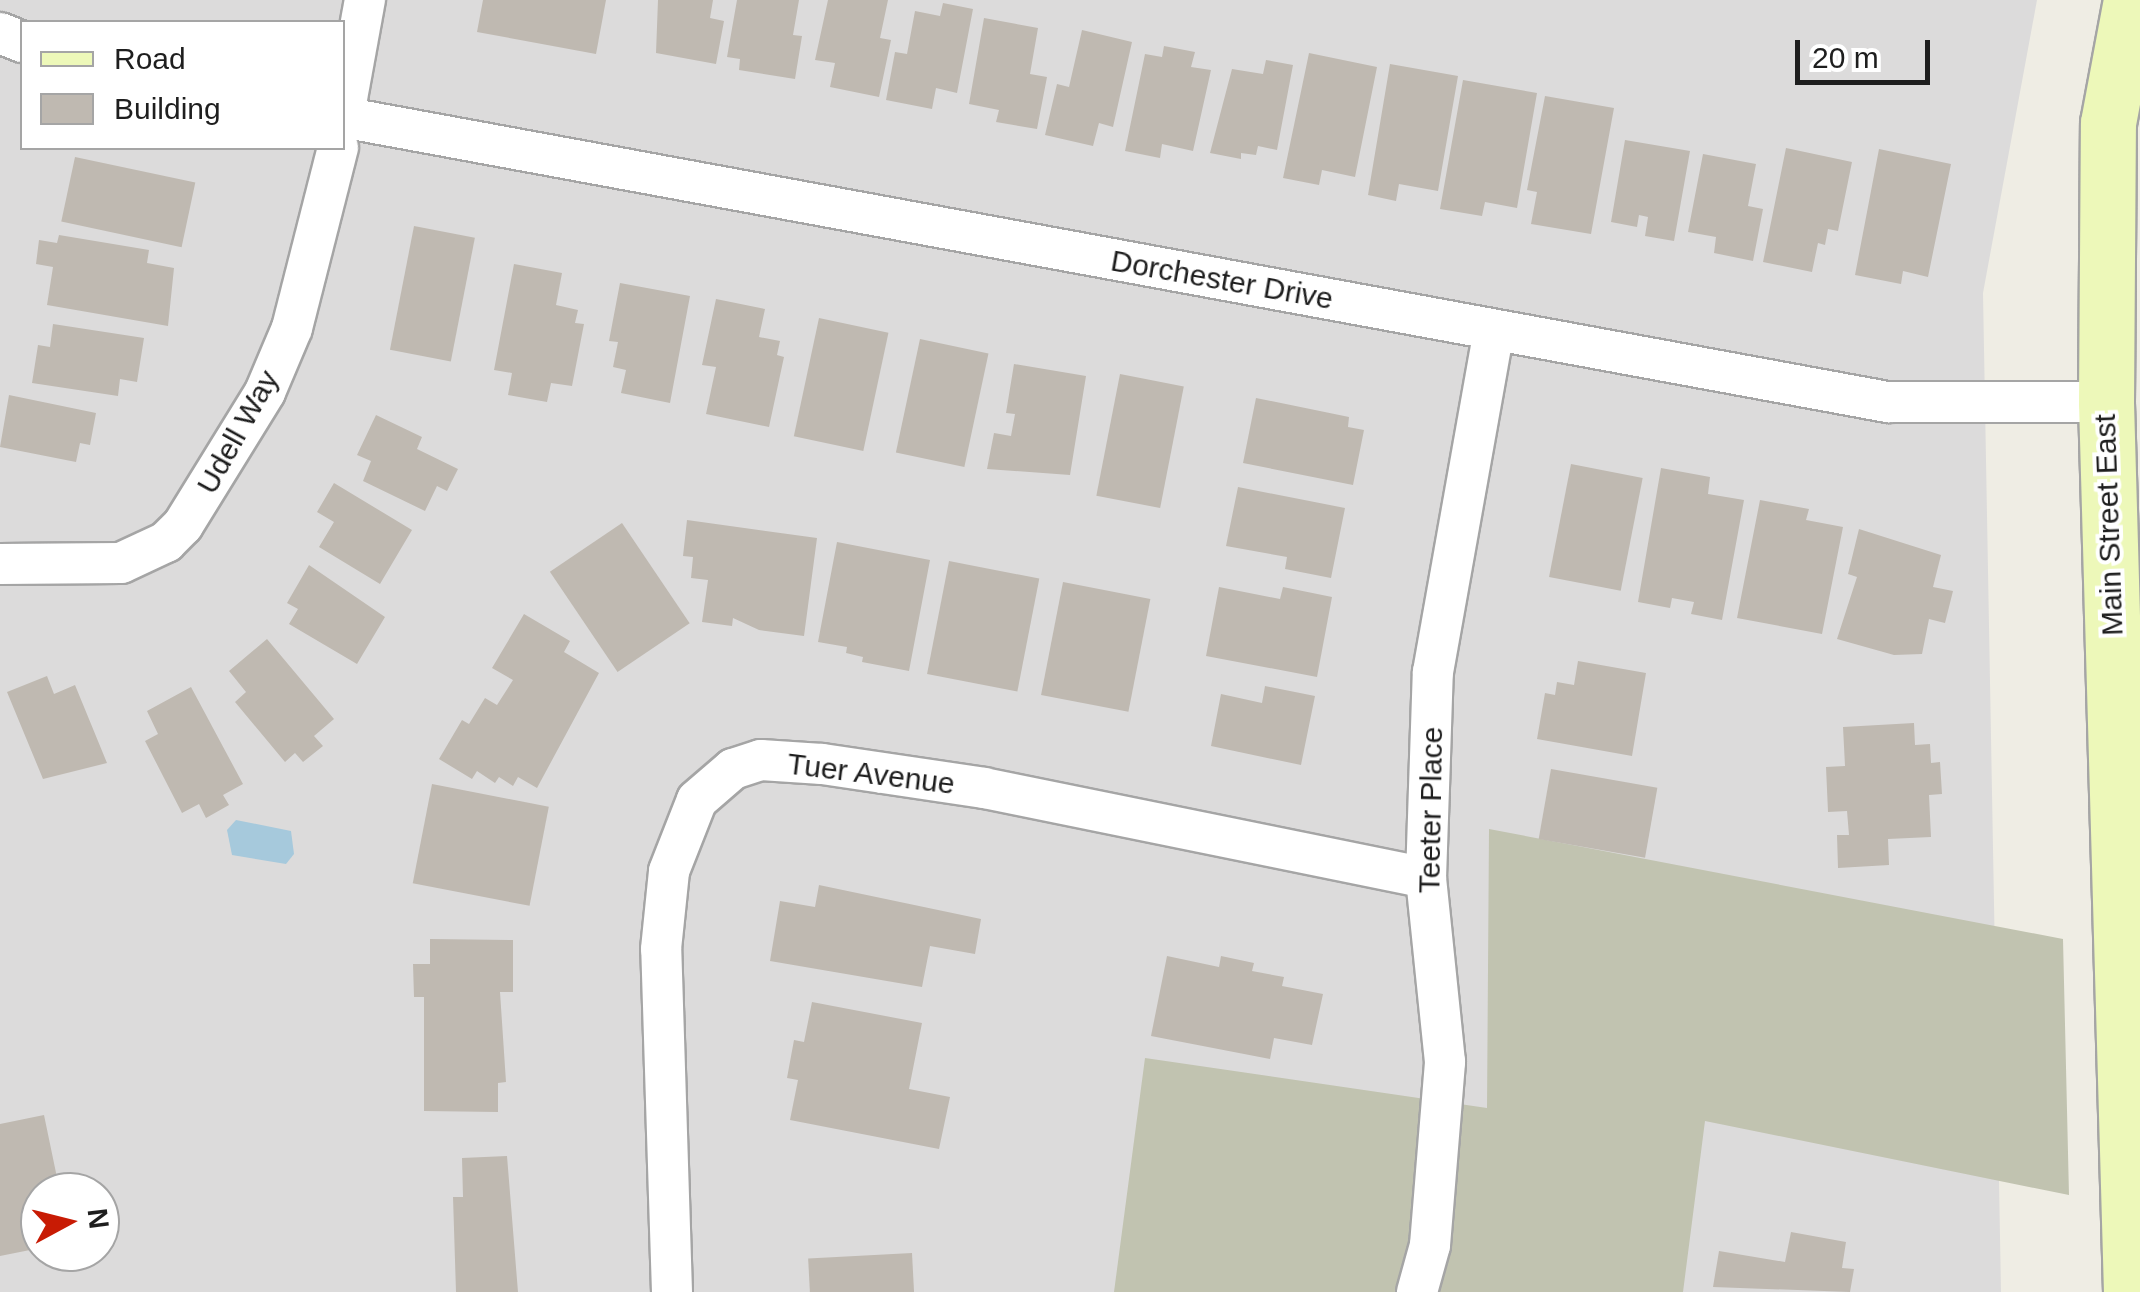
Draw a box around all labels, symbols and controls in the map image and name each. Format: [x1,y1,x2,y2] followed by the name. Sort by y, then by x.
[20,20,345,150] legend
[1800,20,1935,82] scale bar
[1812,41,1879,74] text: 20 m
[114,42,186,75] text: Road
[114,92,221,125] text: Building
[1108,243,1336,317] street label: Dorchester Drive
[189,364,287,500] street label: Udell Way
[2087,414,2131,636] street label: Main Street East
[1412,726,1450,894] street label: Teeter Place
[784,746,958,802] street label: Tuer Avenue
[20,1172,120,1272] north arrow
[82,1207,115,1230] text: N

